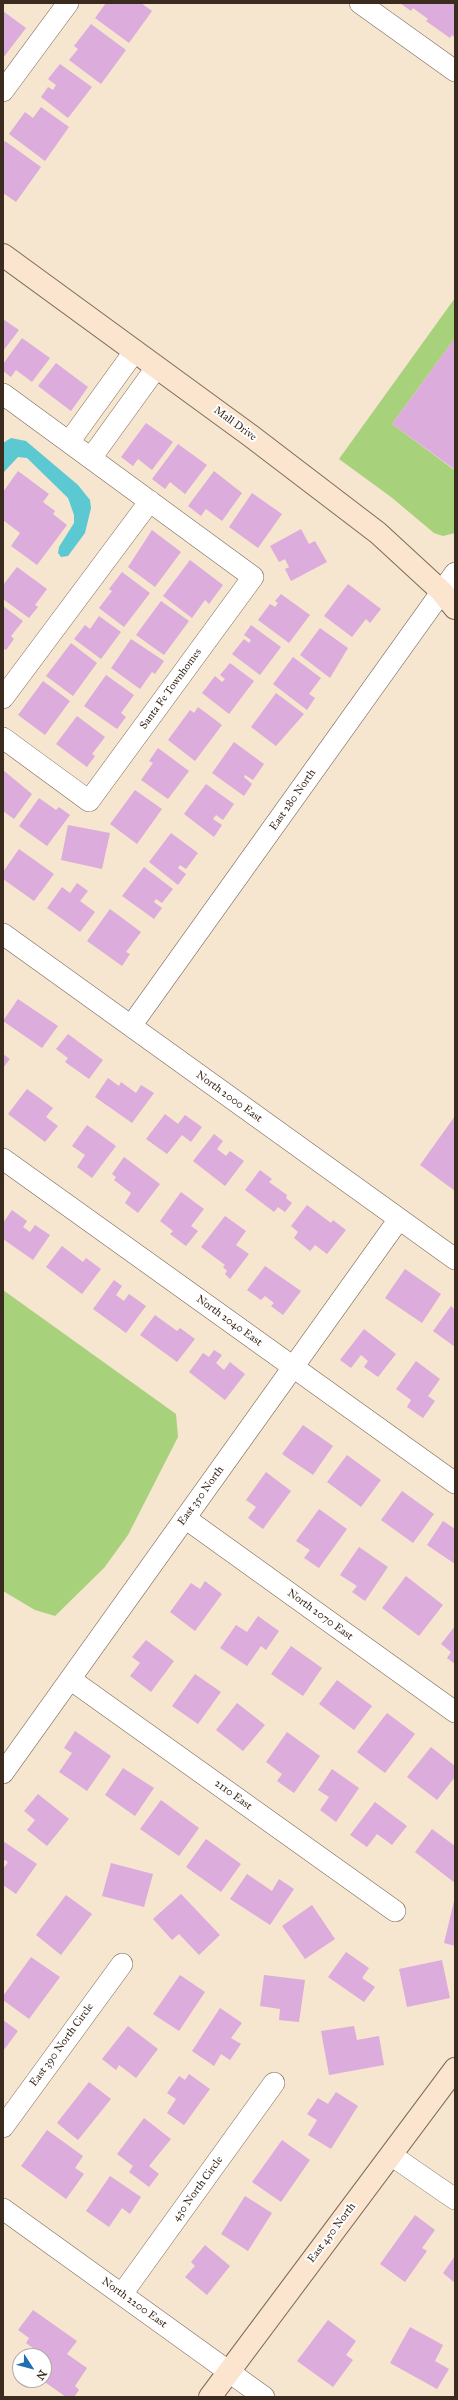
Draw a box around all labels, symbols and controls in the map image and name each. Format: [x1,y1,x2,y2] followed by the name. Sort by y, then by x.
[211,404,259,444] street label: Mall Drive
[137,646,205,732] street label: Santa Fe Townhomes
[267,767,319,833] street label: East 280 North
[193,1069,265,1125] street label: North 2000 East
[193,1293,265,1349] street label: North 2040 East
[175,1464,227,1528] street label: East 350 North
[285,1587,355,1643] street label: North 2070 East
[212,1777,254,1813] street label: 2110 East
[27,2001,97,2089] street label: East 390 North Circle
[170,2154,226,2224] street label: 430 North Circle
[305,2200,359,2266] street label: East 450 North
[99,2275,169,2331] street label: North 2200 East
[12,2348,52,2388] north arrow
[33,2367,49,2382] text: N

